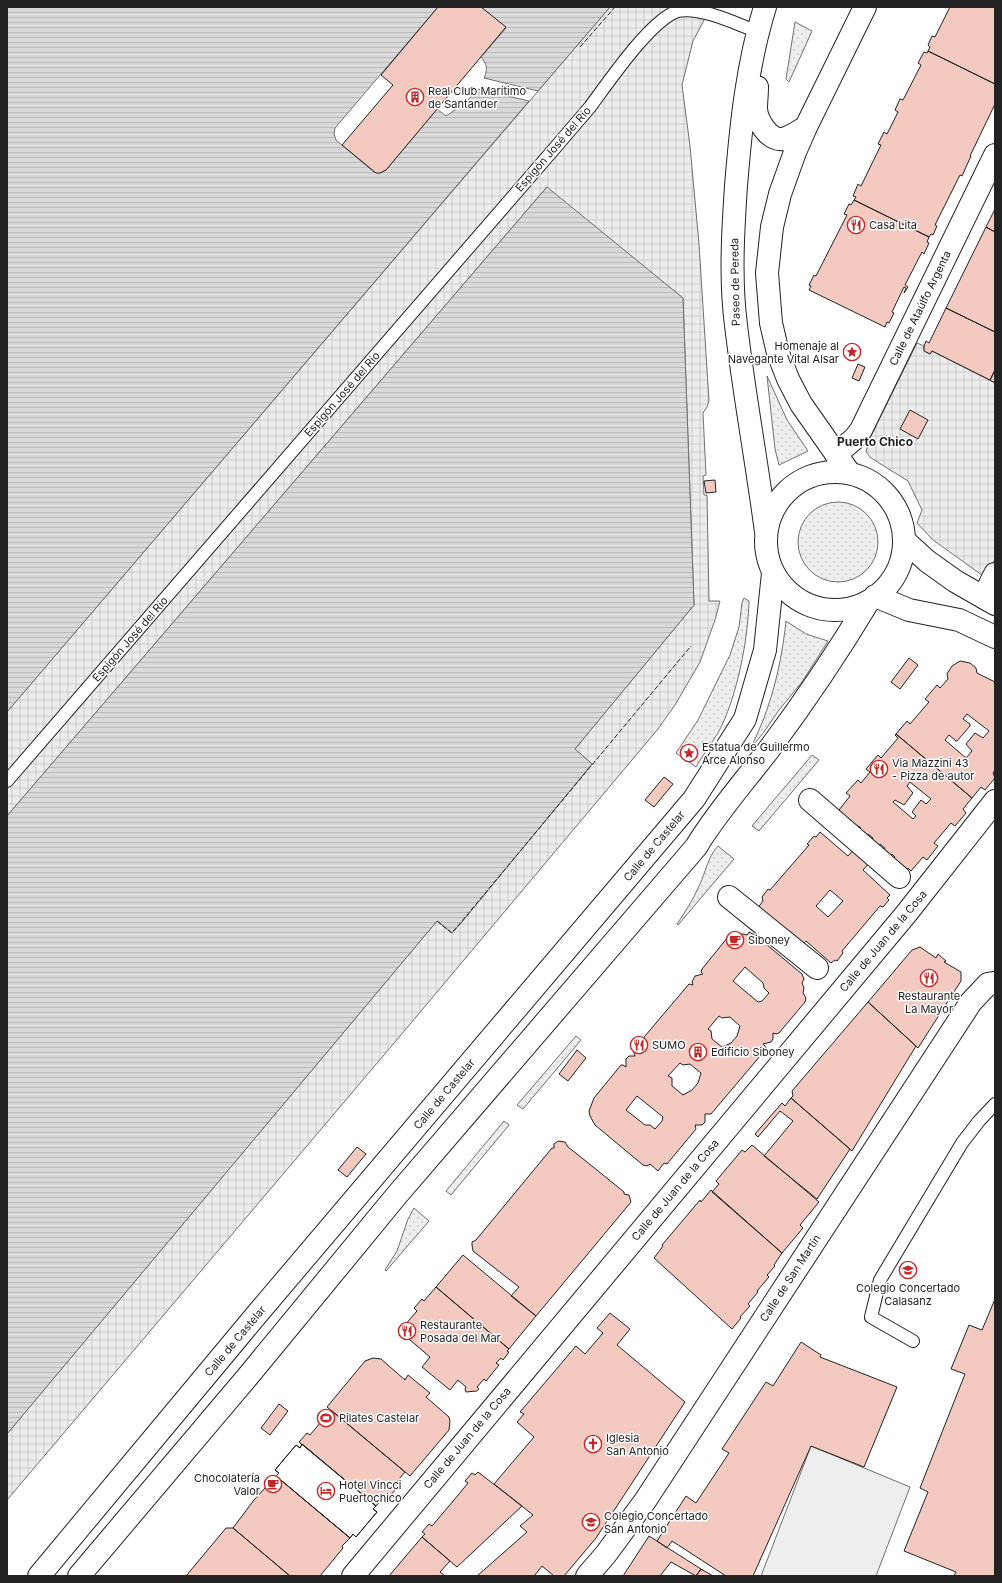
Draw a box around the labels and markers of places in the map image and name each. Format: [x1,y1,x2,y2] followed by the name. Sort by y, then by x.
[428,84,526,111] place label: Real Club Marítimo de Santander
[405,87,425,107] building icon: Real Club Marítimo de Santander
[846,215,866,235] restaurant icon: Casa Lita
[869,218,917,232] place label: Casa Lita
[728,339,839,366] place label: Homenaje al Navegante Vital Alsar
[842,342,862,362] place icon: Homenaje al Navegante Vital Alsar
[702,740,810,767] place label: Estatua de Guillermo Arce Alonso
[679,743,699,763] place icon: Estatua de Guillermo Arce Alonso
[892,756,974,783] place label: Via Mazzini 43 - Pizza de autor
[869,759,889,779] restaurant icon: Via Mazzini 43 - Pizza de autor
[725,930,745,950] cafe icon: Siboney
[748,933,790,947] place label: Siboney
[919,968,939,988] restaurant icon: Restaurante La Mayor
[898,989,960,1016] place label: Restaurante La Mayor
[629,1035,649,1055] restaurant icon: SUMO
[652,1038,686,1052] place label: SUMO
[688,1042,708,1062] building icon: Edificio Siboney
[711,1045,794,1059] place label: Edificio Siboney
[898,1260,918,1280] school or university icon: Colegio Concertado Calasanz
[856,1281,960,1308] place label: Colegio Concertado Calasanz
[420,1318,501,1345] place label: Restaurante Posada del Mar
[397,1321,417,1341] restaurant icon: Restaurante Posada del Mar
[316,1408,336,1428] sports icon: Pilates Castelar
[339,1411,419,1425] place label: Pilates Castelar
[606,1431,669,1458] place label: Iglesia San Antonio
[583,1434,603,1454] church icon: Iglesia San Antonio
[194,1471,260,1498] place label: Chocolatería Valor
[263,1474,283,1494] cafe icon: Chocolatería Valor
[339,1478,402,1505] place label: Hotel Vincci Puertochico
[316,1481,336,1501] hotel icon: Hotel Vincci Puertochico
[604,1509,709,1536] place label: Colegio Concertado San Antonio
[581,1512,601,1532] school or university icon: Colegio Concertado San Antonio

